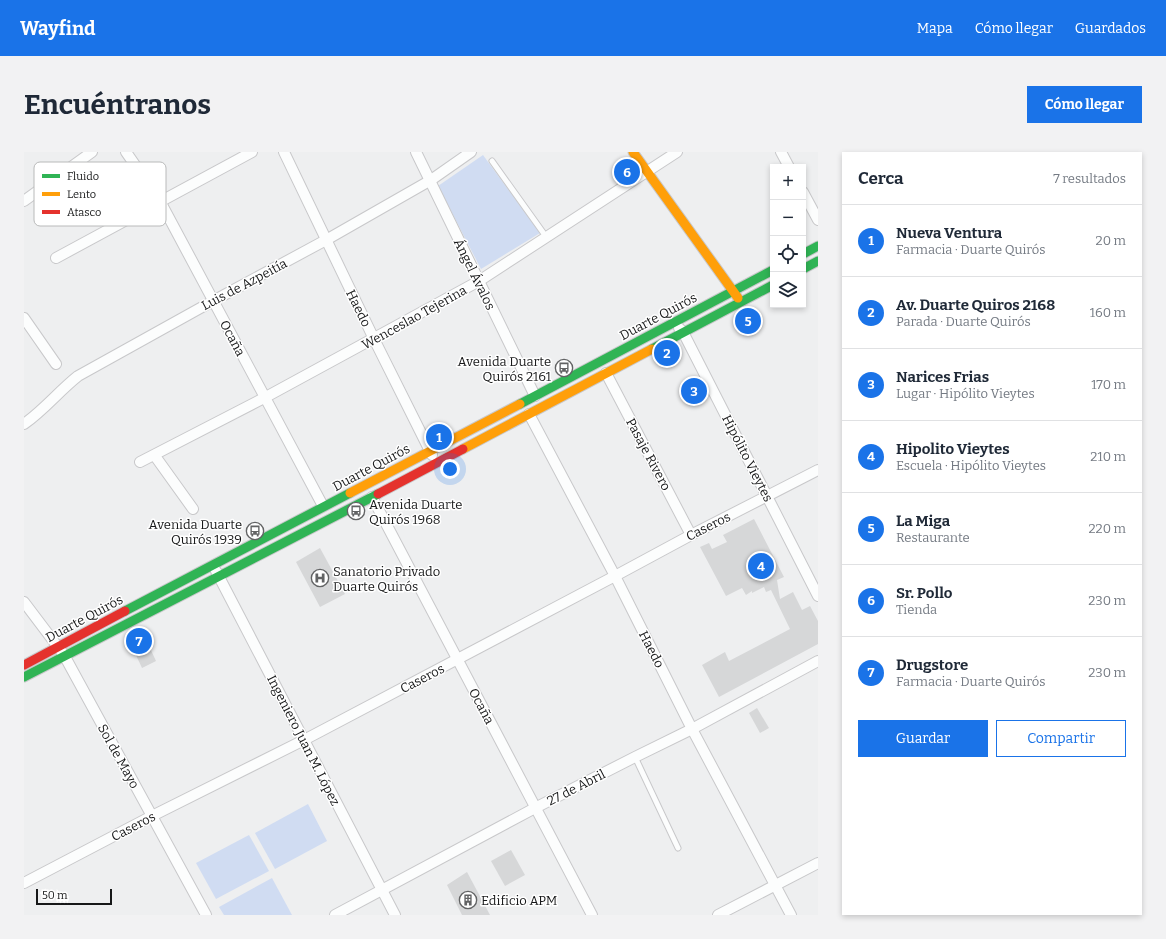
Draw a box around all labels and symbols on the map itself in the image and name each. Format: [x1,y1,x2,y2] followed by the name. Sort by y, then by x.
[614,157,640,187] pin: 6
[34,162,166,226] legend
[67,170,99,183] text: Fluido
[67,188,96,201] text: Lento
[67,206,101,219] text: Atasco
[451,236,498,312] street label: Ángel Ávalos
[199,256,290,313] street label: Luis de Azpeitía
[359,282,469,352] street label: Wenceslao Tejerina
[343,287,374,329] street label: Haedo
[617,290,699,343] street label: Duarte Quirós
[735,306,761,336] pin: 5
[217,318,248,359] street label: Ocaña
[654,338,680,368] pin: 2
[458,354,552,384] place label: Avenida Duarte Quirós 2161
[554,358,574,378] bus stop icon: Avenida Duarte Quirós 2161
[681,376,707,406] pin: 3
[719,412,776,504] street label: Hipólito Vieytes
[623,416,674,493] street label: Pasaje Rivero
[426,422,452,452] pin: 1
[330,441,412,494] street label: Duarte Quirós
[440,459,460,479] your location
[369,497,462,527] place label: Avenida Duarte Quirós 1968
[346,501,366,521] bus stop icon: Avenida Duarte Quirós 1968
[684,509,733,544] street label: Caseros
[149,517,242,547] place label: Avenida Duarte Quirós 1939
[245,521,265,541] bus stop icon: Avenida Duarte Quirós 1939
[748,551,774,581] pin: 4
[333,564,440,594] place label: Sanatorio Privado Duarte Quirós
[310,568,330,588] hospital icon: Sanatorio Privado Duarte Quirós
[43,592,125,645] street label: Duarte Quirós
[126,626,152,656] pin: 7
[636,628,667,670] street label: Haedo
[398,661,447,696] street label: Caseros
[264,672,343,808] street label: Ingeniero Juan M. López
[466,686,497,727] street label: Ocaña
[95,722,142,791] street label: Sol de Mayo
[545,766,608,808] street label: 27 de Abril
[109,809,158,844] street label: Caseros
[36,887,112,906] scale bar
[458,890,478,910] building icon: Edificio APM
[481,893,557,908] place label: Edificio APM

